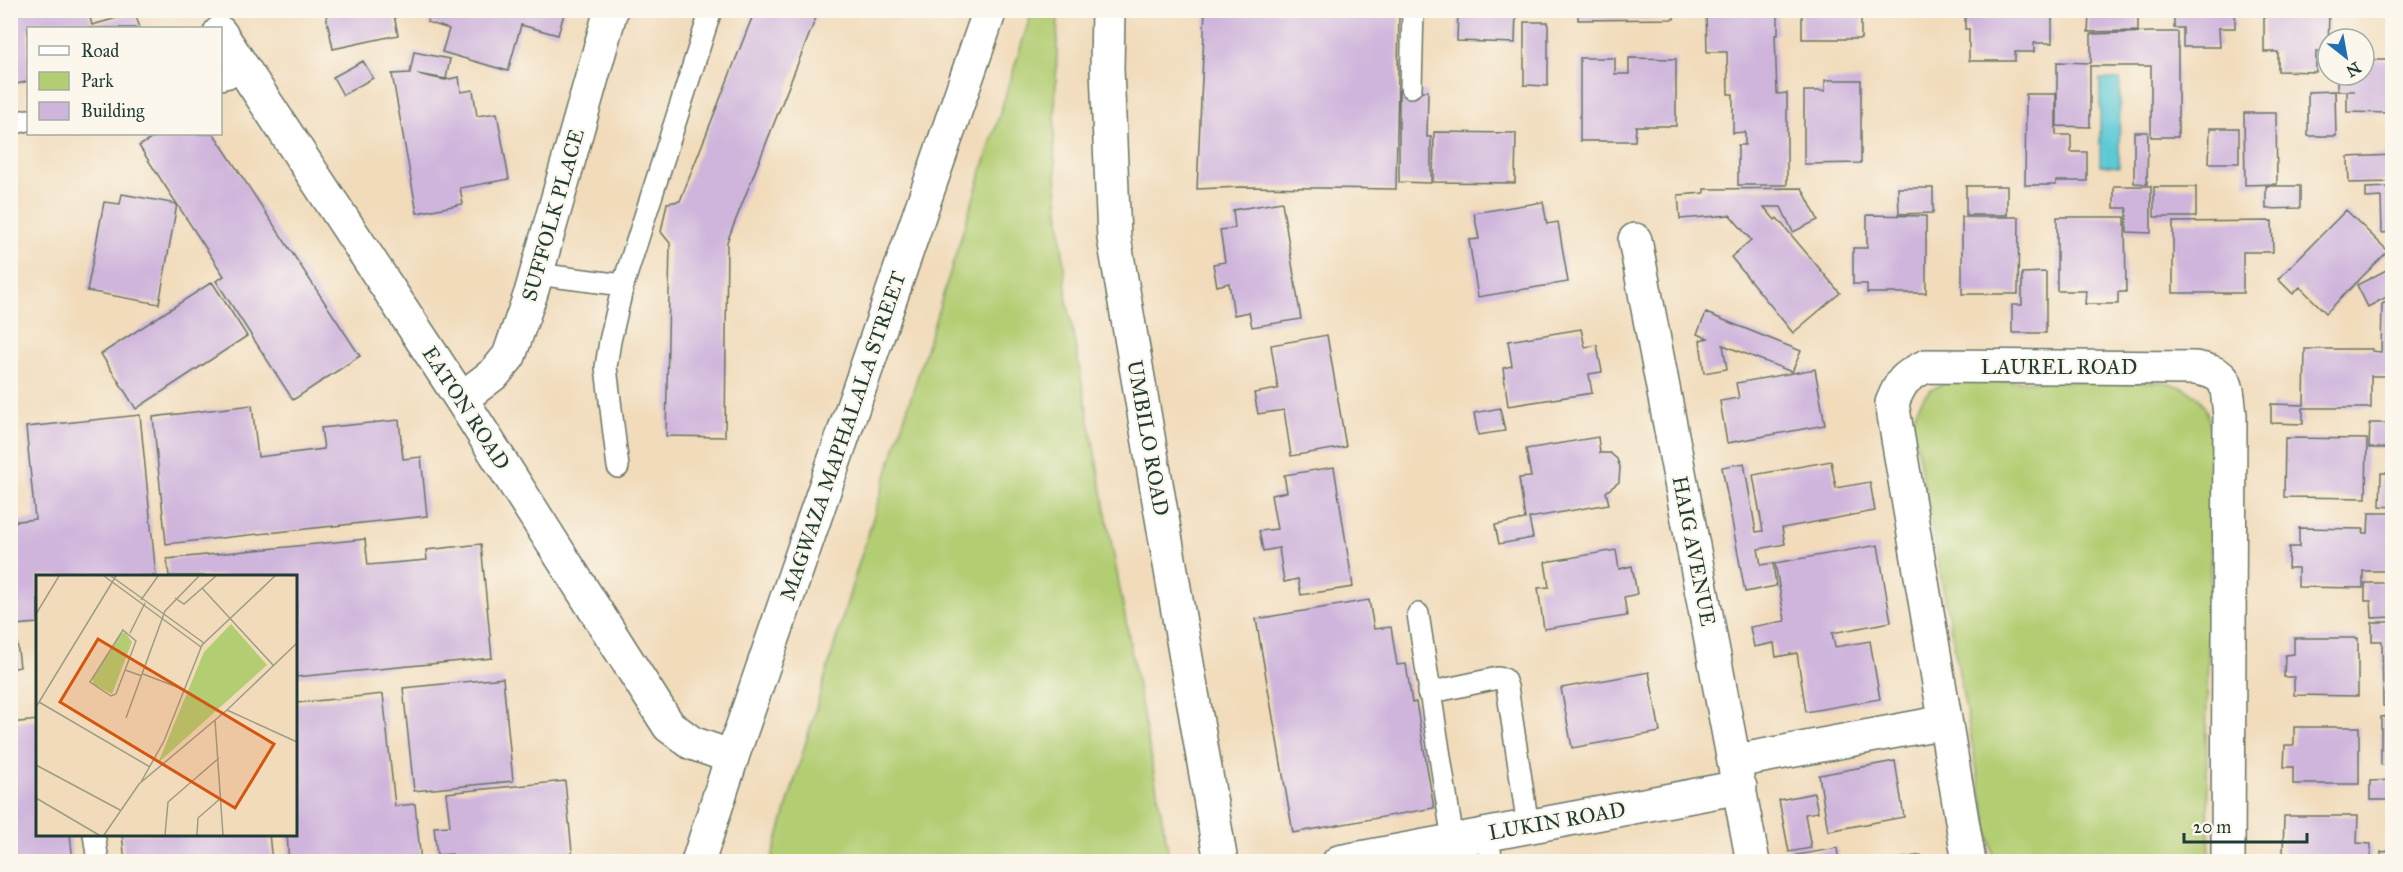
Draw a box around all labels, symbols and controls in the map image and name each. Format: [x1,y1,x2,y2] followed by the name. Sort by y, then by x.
[27,27,222,135] legend
[2316,27,2376,87] north arrow
[81,40,119,62] text: Road
[2342,58,2364,81] text: N
[81,70,114,92] text: Park
[81,100,145,123] text: Building
[516,126,590,304] street label: SUFFOLK PLACE
[774,268,912,604] street label: MAGWAZA MAPHALALA STREET
[416,341,516,475] street label: EATON ROAD
[1981,354,2137,380] street label: LAUREL ROAD
[1121,358,1175,518] street label: UMBILO ROAD
[1667,474,1721,628] street label: HAIG AVENUE
[36,575,297,836] inset map
[1486,796,1628,846] street label: LUKIN ROAD
[2184,806,2307,844] scale bar
[2193,816,2231,838] text: 20 m

